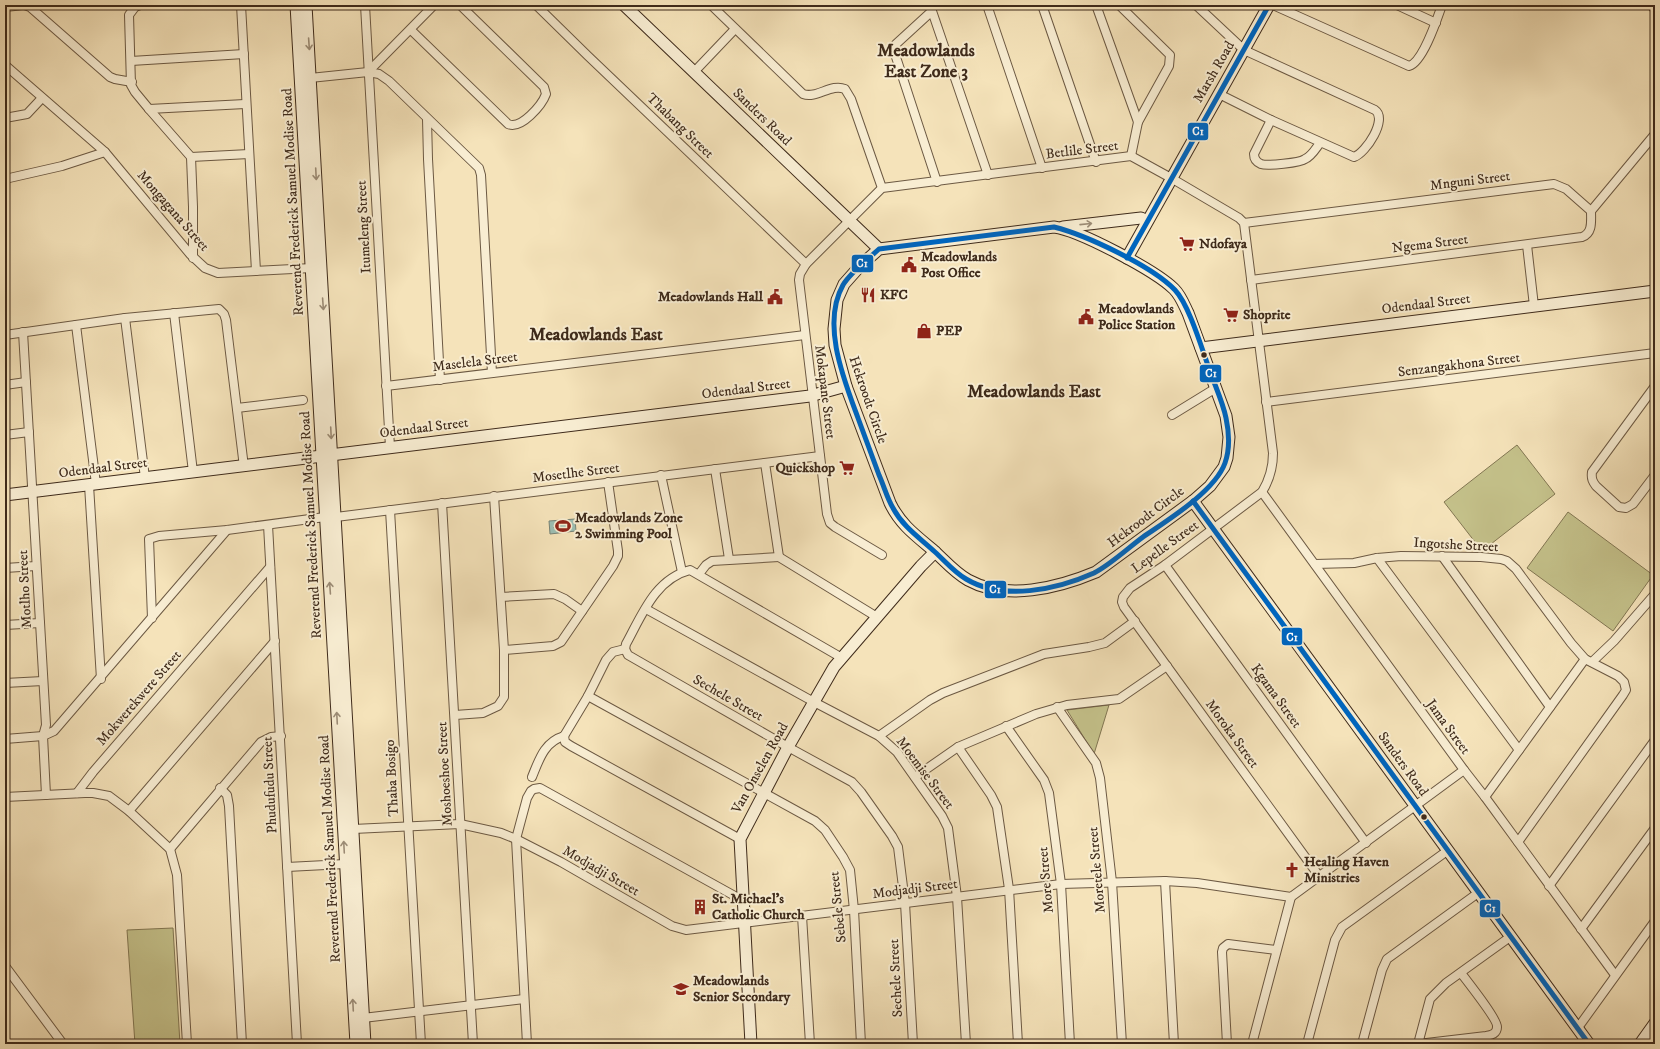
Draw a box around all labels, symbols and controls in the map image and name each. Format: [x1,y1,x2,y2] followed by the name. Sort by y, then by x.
[305,37,312,50] one-way arrow
[1189,38,1239,106] street label: Marsh Road
[877,40,975,83] district label: Meadowlands East Zone 3
[729,84,795,150] street label: Sanders Road
[278,88,308,316] street label: Reverend Frederick Samuel Modise Road
[643,89,718,163] street label: Thabang Street
[1187,122,1209,141] line badge: C1
[1192,125,1204,139] text: C1
[1045,137,1120,163] street label: Betlile Street
[133,167,213,256] street label: Mongagana Street
[312,167,319,180] one-way arrow
[1429,167,1512,195] street label: Mnguni Street
[353,179,375,274] street label: Itumeleng Street
[1079,220,1092,228] one-way arrow
[1391,230,1470,258] street label: Ngema Street
[1178,235,1196,253] supermarket icon: Ndofaya
[1199,235,1248,253] place label: Ndofaya
[921,248,997,282] place label: Meadowlands Post Office
[851,254,874,273] line badge: C1
[900,256,918,274] public building icon: Meadowlands Post Office
[856,257,868,271] text: C1
[859,286,877,304] restaurant icon: KFC
[880,286,908,304] place label: KFC
[658,288,764,306] place label: Meadowlands Hall
[766,288,784,306] public building icon: Meadowlands Hall
[1381,290,1472,318] street label: Odendaal Street
[319,297,326,310] one-way arrow
[1098,300,1176,334] place label: Meadowlands Police Station
[1222,306,1240,324] supermarket icon: Shoprite
[1243,306,1291,324] place label: Shoprite
[1077,308,1095,326] public building icon: Meadowlands Police Station
[915,322,933,340] shop icon: PEP
[936,322,963,340] place label: PEP
[529,324,663,346] district label: Meadowlands East
[810,344,840,440] street label: Mokapane Street
[432,348,519,376] street label: Maselela Street
[1397,349,1522,381] street label: Senzangakhona Street
[1199,350,1209,360] unlabelled marker
[845,354,891,446] street label: Hekroodt Circle
[1199,364,1222,383] line badge: C1
[1205,367,1217,381] text: C1
[701,375,792,403] street label: Odendaal Street
[967,381,1101,403] district label: Meadowlands East
[296,411,326,639] street label: Reverend Frederick Samuel Modise Road
[379,414,470,442] street label: Odendaal Street
[327,426,334,439] one-way arrow
[58,454,149,482] street label: Odendaal Street
[531,459,621,487] street label: Mosetlhe Street
[775,459,835,477] place label: Quickshop
[838,459,856,477] supermarket icon: Quickshop
[1104,482,1188,552] street label: Hekroodt Circle
[575,509,683,543] place label: Meadowlands Zone 2 Swimming Pool
[1128,516,1203,577] street label: Lepelle Street
[554,517,572,535] sports icon: Meadowlands Zone 2 Swimming Pool
[1413,534,1499,556] street label: Ingotshe Street
[14,549,36,629] street label: Motlho Street
[984,580,1007,599] line badge: C1
[326,582,334,595] one-way arrow
[989,583,1001,597] text: C1
[1281,627,1303,646] line badge: C1
[1286,631,1298,645] text: C1
[93,646,186,749] street label: Mokwerekwere Street
[1247,660,1306,732] street label: Kgama Street
[690,671,767,726] street label: Sechele Street
[1421,694,1474,759] street label: Jama Street
[1201,696,1263,772] street label: Moroka Street
[334,712,341,725] one-way arrow
[727,719,792,818] street label: Van Onselen Road
[433,721,457,827] street label: Moshoeshoe Street
[1374,728,1432,800] street label: Sanders Road
[892,733,958,813] street label: Moemise Street
[315,735,345,963] street label: Reverend Frederick Samuel Modise Road
[258,736,282,834] street label: Phudufudu Street
[381,739,403,817] street label: Thaba Bosigo
[1419,812,1429,822] unlabelled marker
[1084,826,1110,914] street label: Moretele Street
[341,841,348,854] one-way arrow
[559,842,643,900] street label: Modjadji Street
[1034,846,1058,914] street label: More Street
[1304,853,1390,887] place label: Healing Haven Ministries
[1283,861,1301,879] church icon: Healing Haven Ministries
[825,870,851,944] street label: Sebele Street
[871,875,959,903] street label: Modjadji Street
[712,890,805,924] place label: St. Michael's Catholic Church
[691,898,709,916] building icon: St. Michael's Catholic Church
[1479,899,1501,918] line badge: C1
[1484,902,1496,916] text: C1
[885,938,907,1018] street label: Sechele Street
[693,972,790,1006] place label: Meadowlands Senior Secondary
[672,980,690,998] school or university icon: Meadowlands Senior Secondary
[350,999,357,1012] one-way arrow

